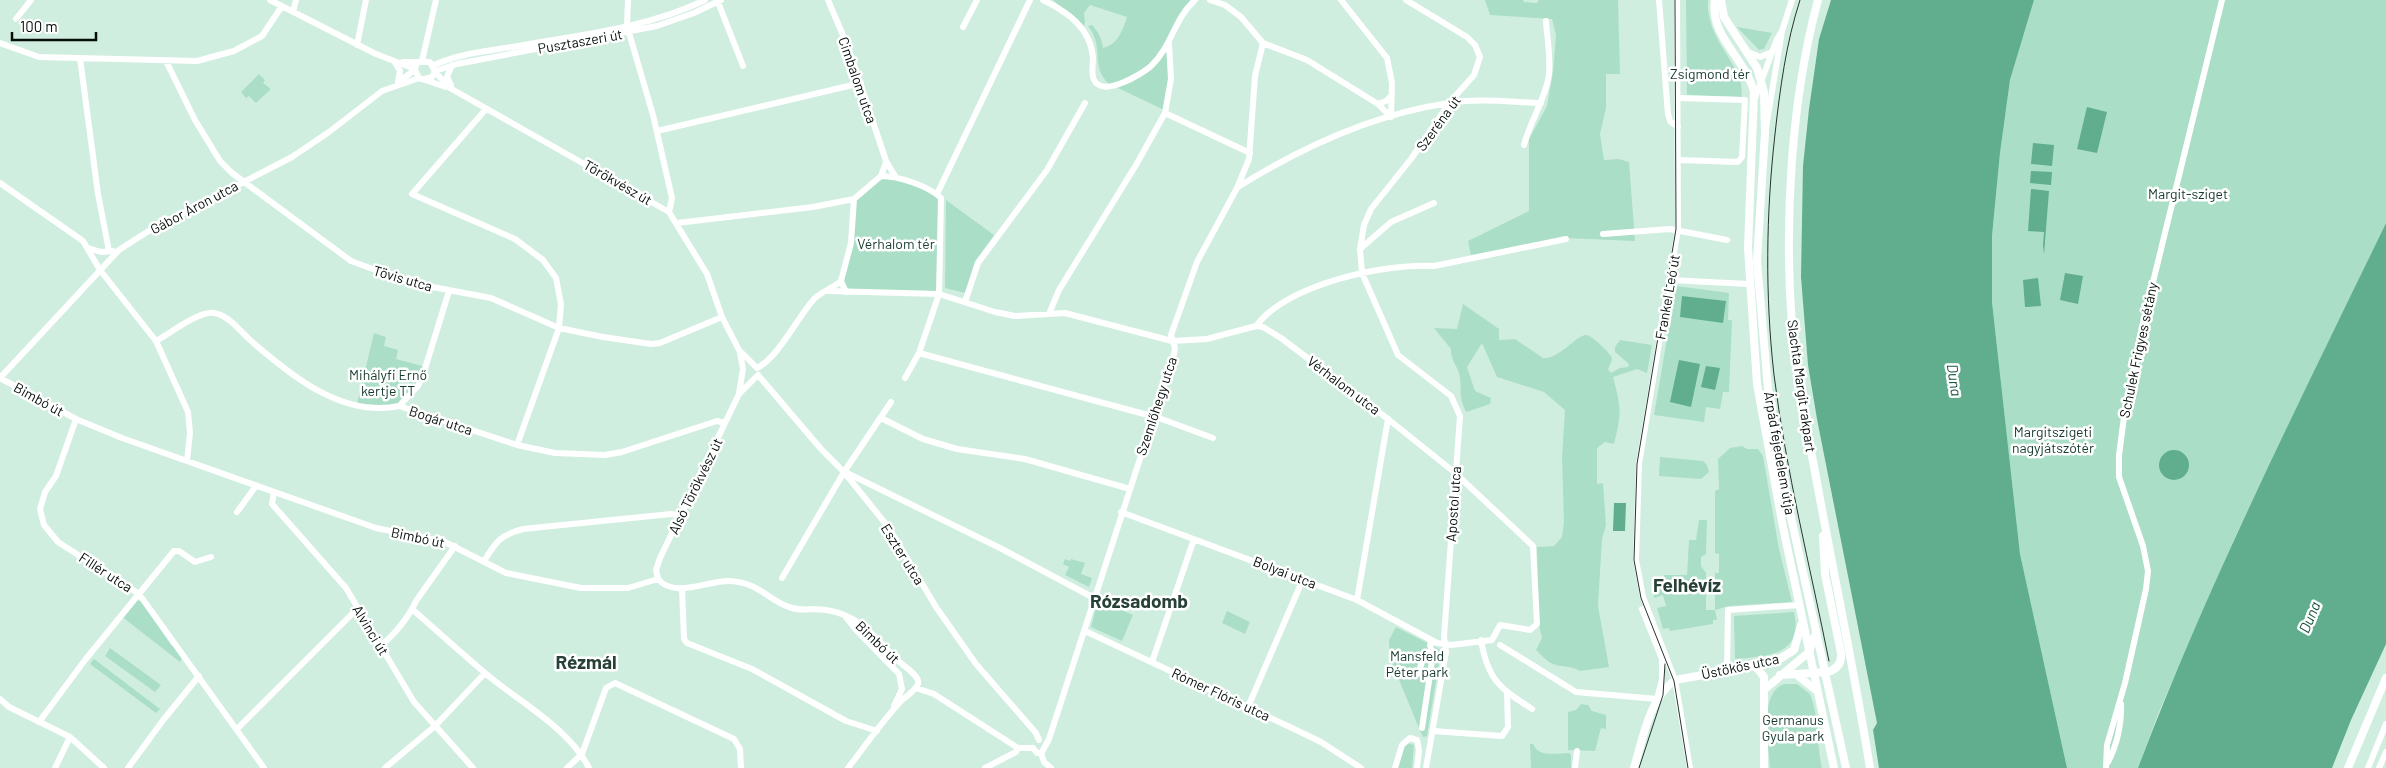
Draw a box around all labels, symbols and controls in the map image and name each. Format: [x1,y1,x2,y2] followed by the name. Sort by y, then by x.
[12,10,96,42] scale bar
[20,17,58,35] text: 100 m
[536,25,624,57] street label: Pusztaszeri út
[835,34,881,126] street label: Cimbalom utca
[1670,65,1750,82] park label: Zsigmond tér
[1412,92,1464,154] street label: Szeréna út
[581,156,655,208] street label: Törökvész út
[147,177,241,237] street label: Gábor Áron utca
[2148,185,2228,202] park label: Margit-sziget
[857,235,935,252] park label: Vérhalom tér
[1651,253,1683,341] street label: Frankel Leó út
[371,261,435,295] street label: Tövis utca
[2115,280,2161,419] street label: Schulek Frigyes sétány
[1784,318,1820,454] street label: Slachta Margit rakpart
[1304,352,1384,418] street label: Vérhalom utca
[1132,355,1180,457] street label: Szemlőhegy utca
[1944,363,1966,397] water label: Duna
[349,366,427,399] park label: Mihályfi Ernő kertje TT
[11,378,67,420] street label: Bimbó út
[1761,390,1799,516] street label: Árpád fejedelem útja
[407,402,475,438] street label: Bogár utca
[2012,423,2094,456] park label: Margitszigeti nagyjátszótér
[664,435,726,537] street label: Alsó Törökvész út
[1442,466,1464,542] street label: Apostol utca
[878,520,928,588] street label: Eszter utca
[390,523,446,551] street label: Bimbó út
[76,548,136,596] street label: Fillér utca
[1251,552,1319,592] street label: Bolyai utca
[1653,573,1721,596] district label: Felhévíz
[1090,589,1188,612] district label: Rózsadomb
[2294,599,2324,635] water label: Duna
[349,602,393,658] street label: Alvinci út
[853,617,903,667] street label: Bimbó út
[1386,647,1448,680] park label: Mansfeld Péter park
[1700,649,1780,683] street label: Üstökös utca
[555,650,617,673] district label: Rézmál
[1169,664,1273,724] street label: Rómer Flóris utca
[1762,711,1824,744] park label: Germanus Gyula park

